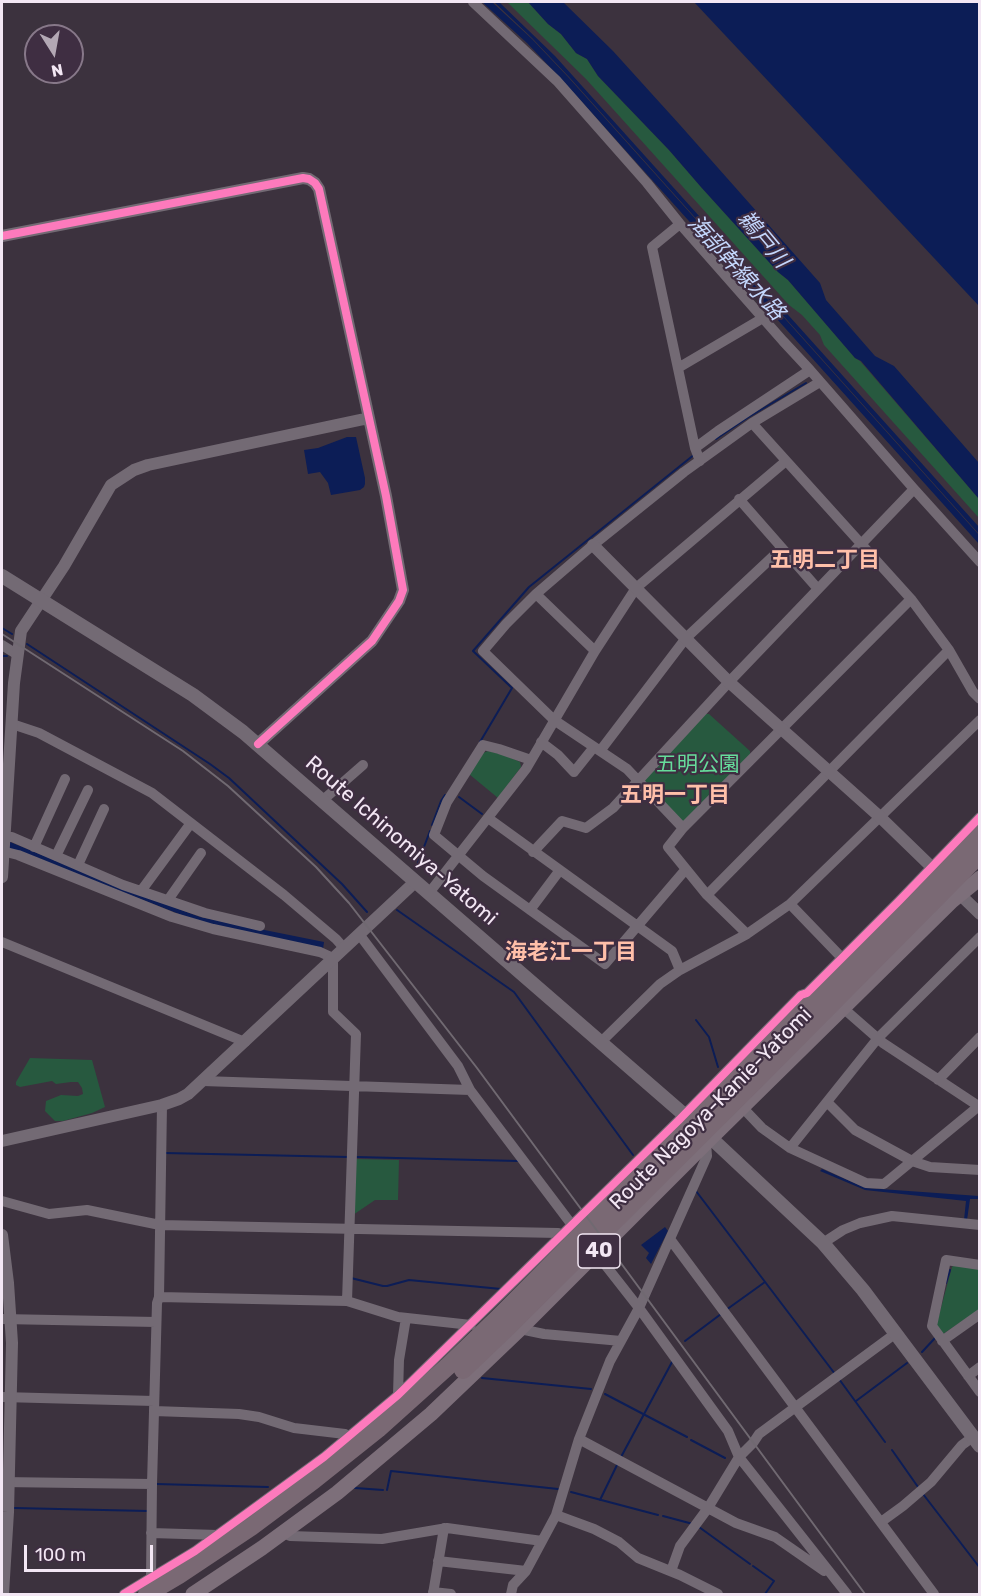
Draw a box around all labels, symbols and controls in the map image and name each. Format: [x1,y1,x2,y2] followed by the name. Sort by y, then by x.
[24,24,84,84] north arrow
[50,60,65,81] text: N
[732,206,794,274] water label: 鵜戸川
[682,210,790,326] water label: 海部幹線水路
[770,548,880,574] district label: 五明二丁目
[300,751,502,931] street label: Route Ichinomiya-Yatomi
[656,752,740,778] park label: 五明公園
[620,783,730,809] district label: 五明一丁目
[505,940,637,966] district label: 海老江一丁目
[605,1003,817,1215] street label: Route Nagoya-Kanie-Yatomi
[578,1234,620,1268] road number: 40
[27,1533,156,1571] scale bar
[35,1544,86,1566] text: 100 m

